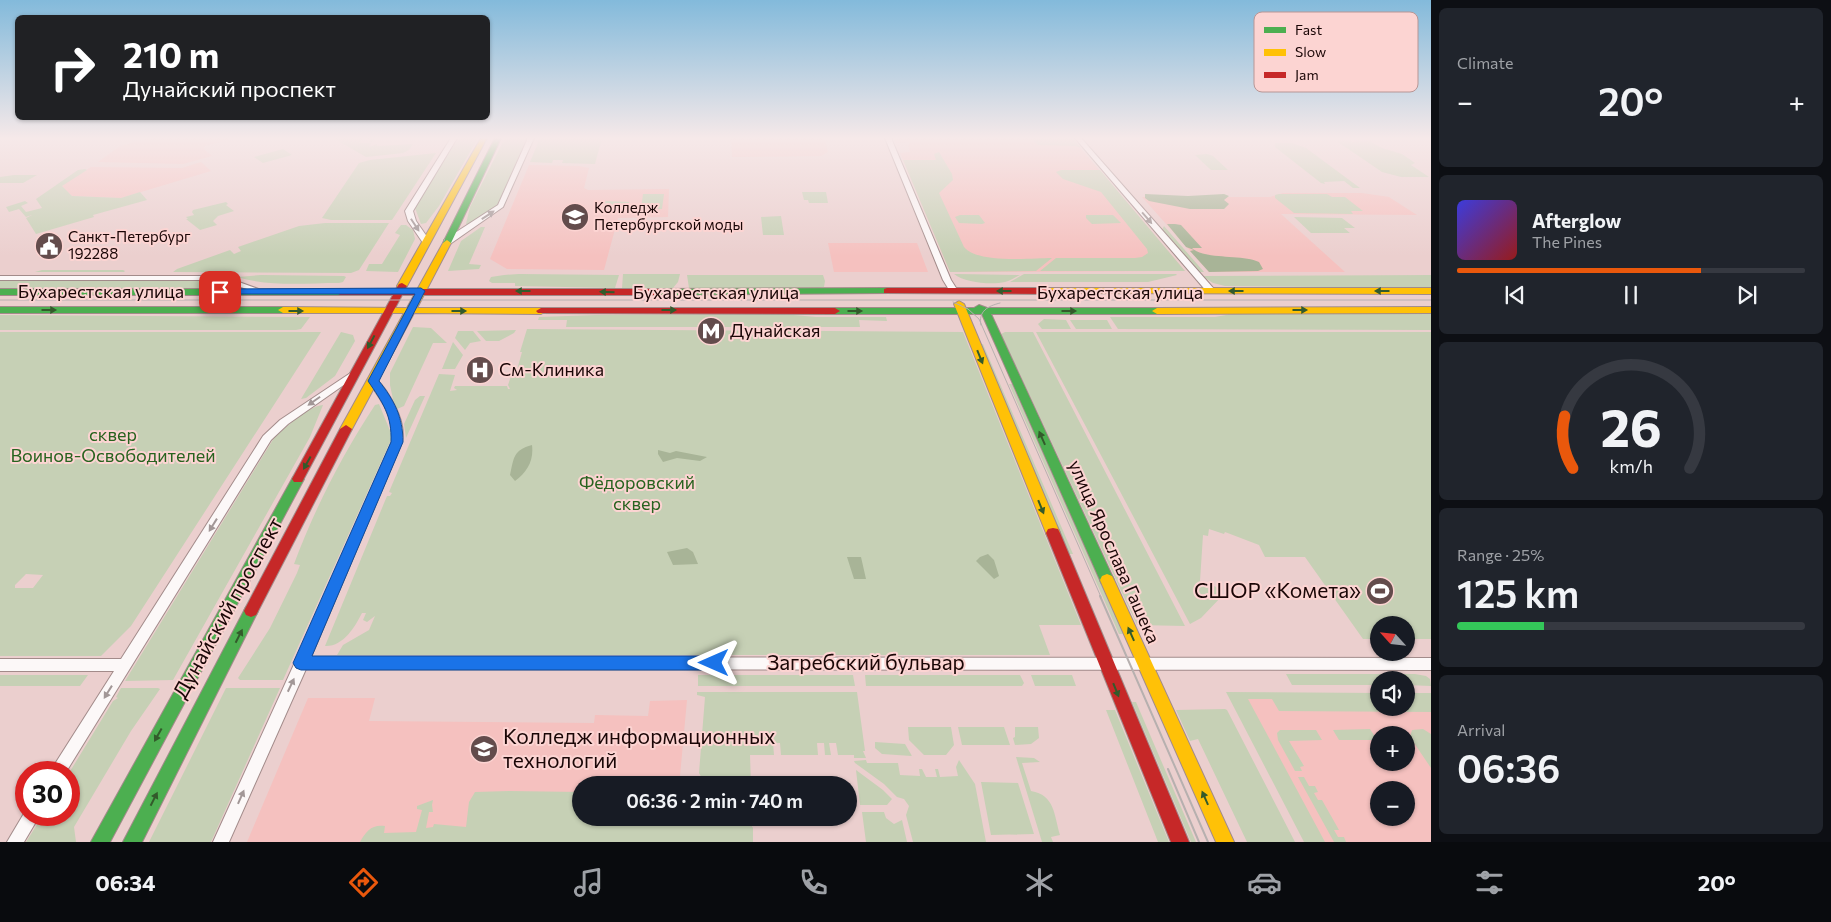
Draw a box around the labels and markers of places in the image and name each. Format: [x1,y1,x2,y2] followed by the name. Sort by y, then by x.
[594,198,743,233] place label: Колледж Петербургской моды
[560,202,590,232] school or university icon: Колледж Петербургской моды
[68,227,191,262] place label: Санкт-Петербург 192288
[34,231,64,261] public building icon: Санкт-Петербург 192288
[199,271,241,313] pin
[696,316,726,346] metro station icon: Дунайская
[730,319,821,341] place label: Дунайская
[465,355,495,385] hospital icon: См-Клиника
[499,358,604,380] place label: См-Клиника
[1365,576,1395,606] sports icon: СШОР «Комета»
[1194,577,1361,602] place label: СШОР «Комета»
[503,723,775,772] place label: Колледж информационных технологий
[469,734,499,764] school or university icon: Колледж информационных технологий

